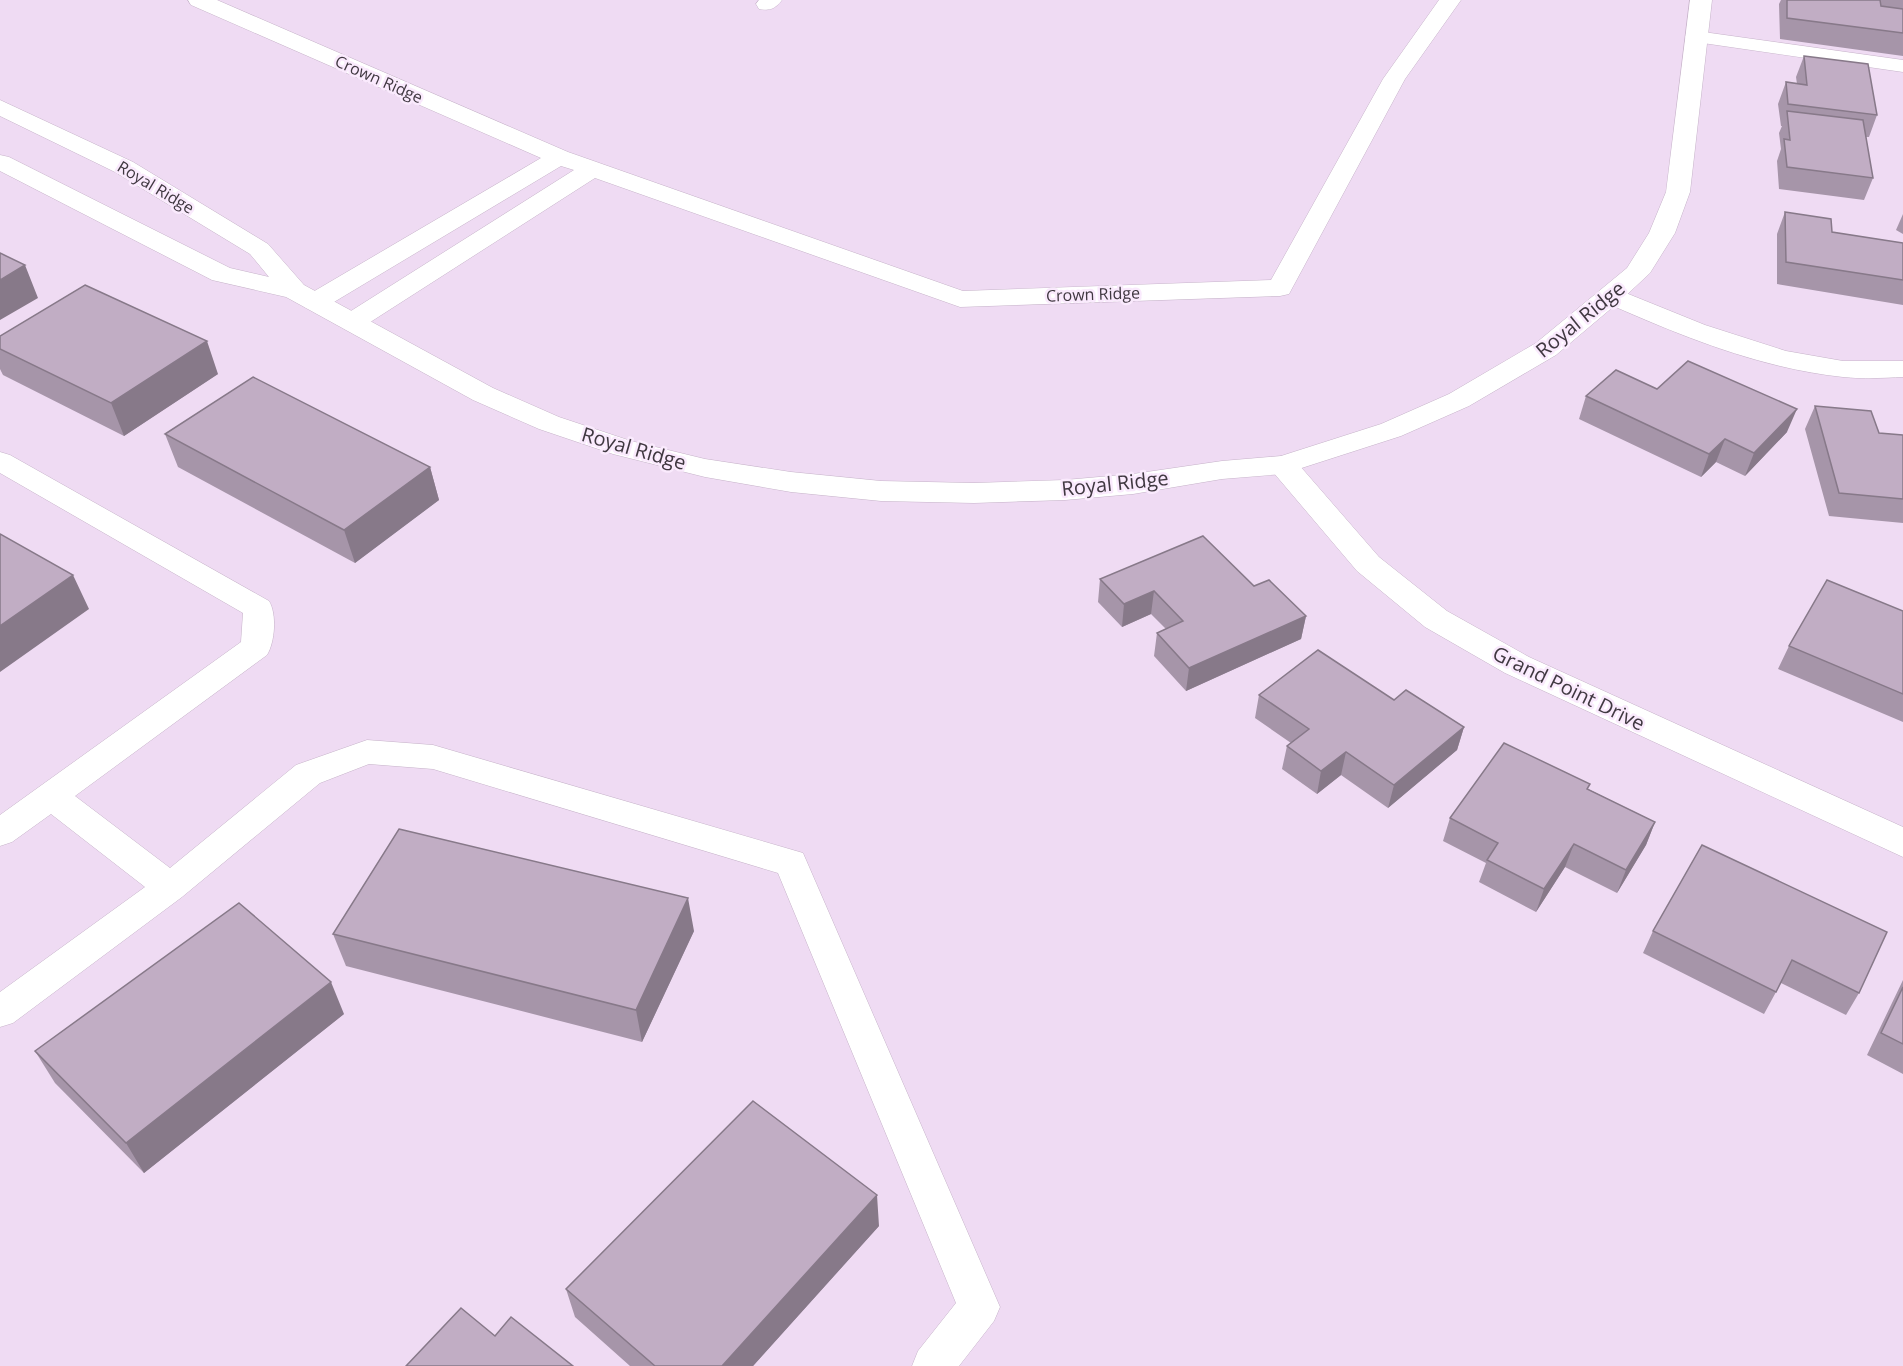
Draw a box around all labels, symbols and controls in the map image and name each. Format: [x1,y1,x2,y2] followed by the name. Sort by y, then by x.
[332,50,426,108] street label: Crown Ridge
[113,155,199,219] street label: Royal Ridge
[1530,275,1630,363] street label: Royal Ridge
[1046,281,1140,307] street label: Crown Ridge
[579,420,689,476] street label: Royal Ridge
[1060,464,1170,502] street label: Royal Ridge
[1488,639,1650,737] street label: Grand Point Drive

